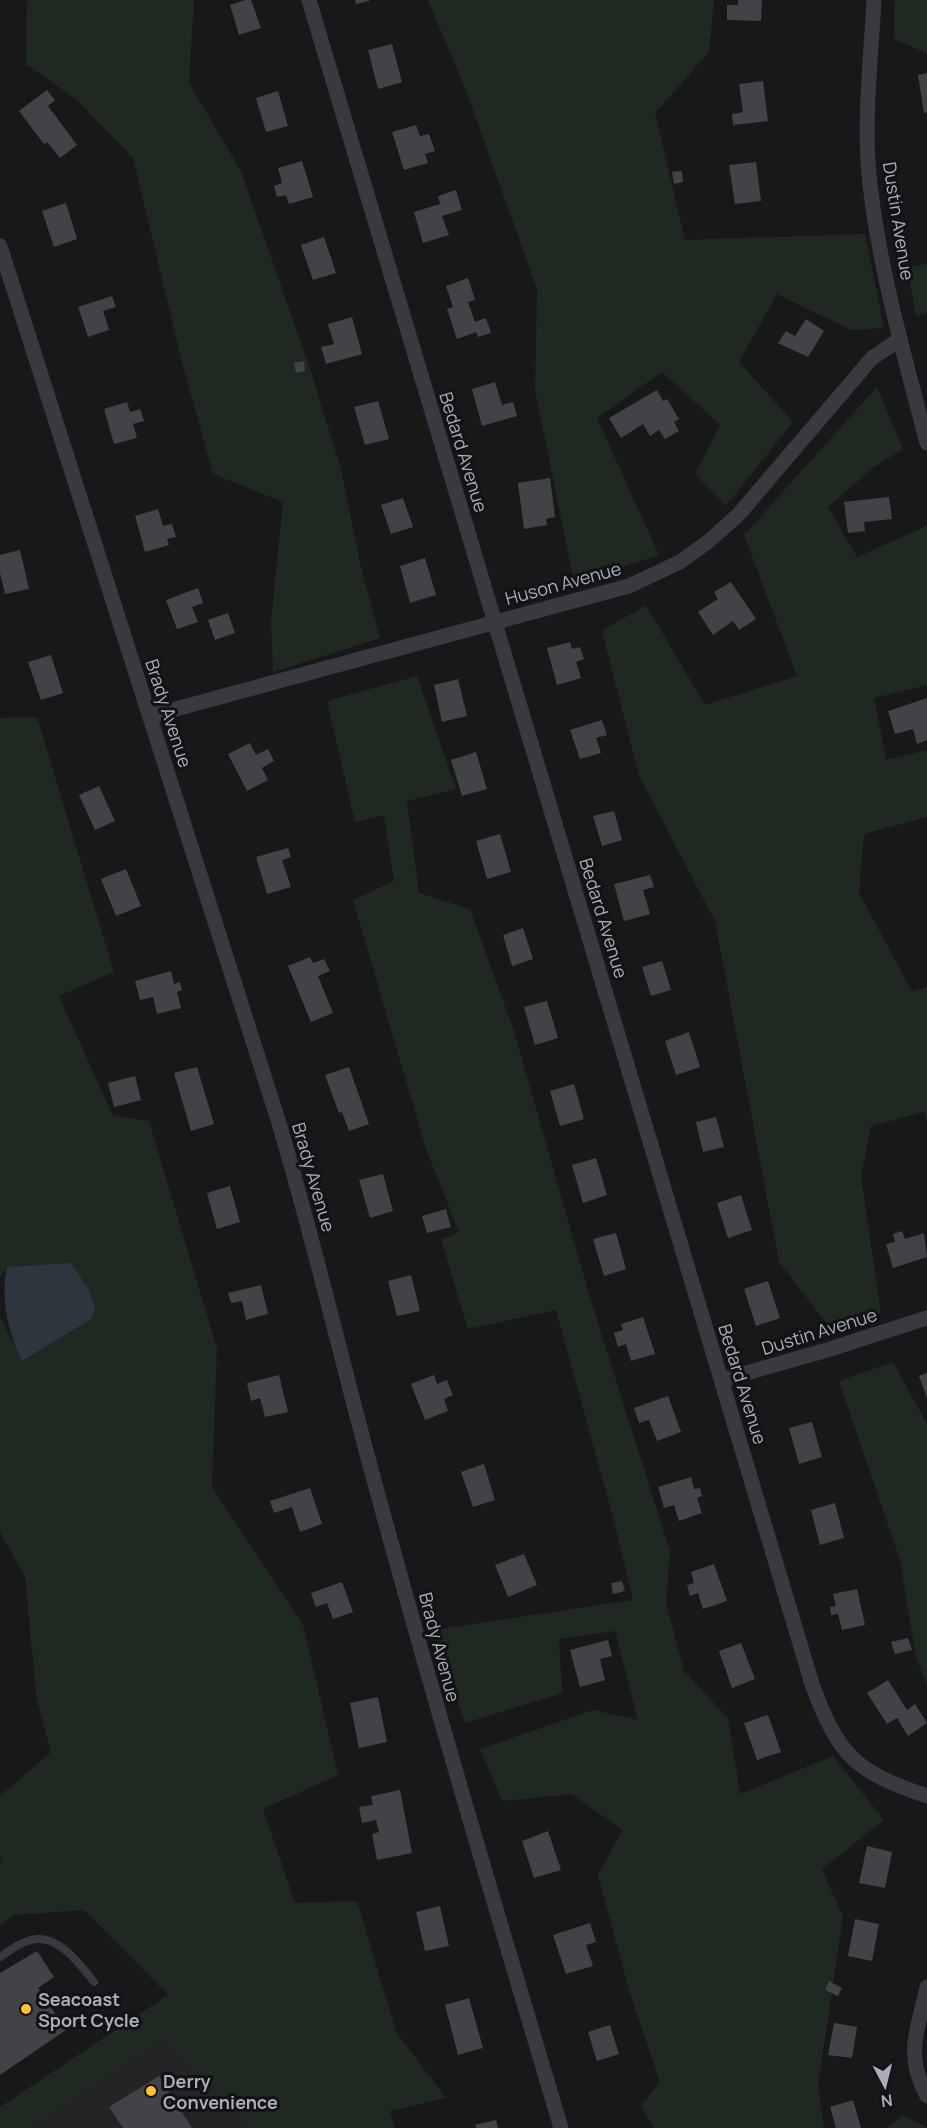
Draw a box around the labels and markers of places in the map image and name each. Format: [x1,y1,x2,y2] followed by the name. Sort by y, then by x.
[38,1987,140,2032] place label: Seacoast Sport Cycle
[19,2002,33,2016] marker: Seacoast Sport Cycle
[163,2069,278,2114] place label: Derry Convenience
[144,2084,158,2098] marker: Derry Convenience

